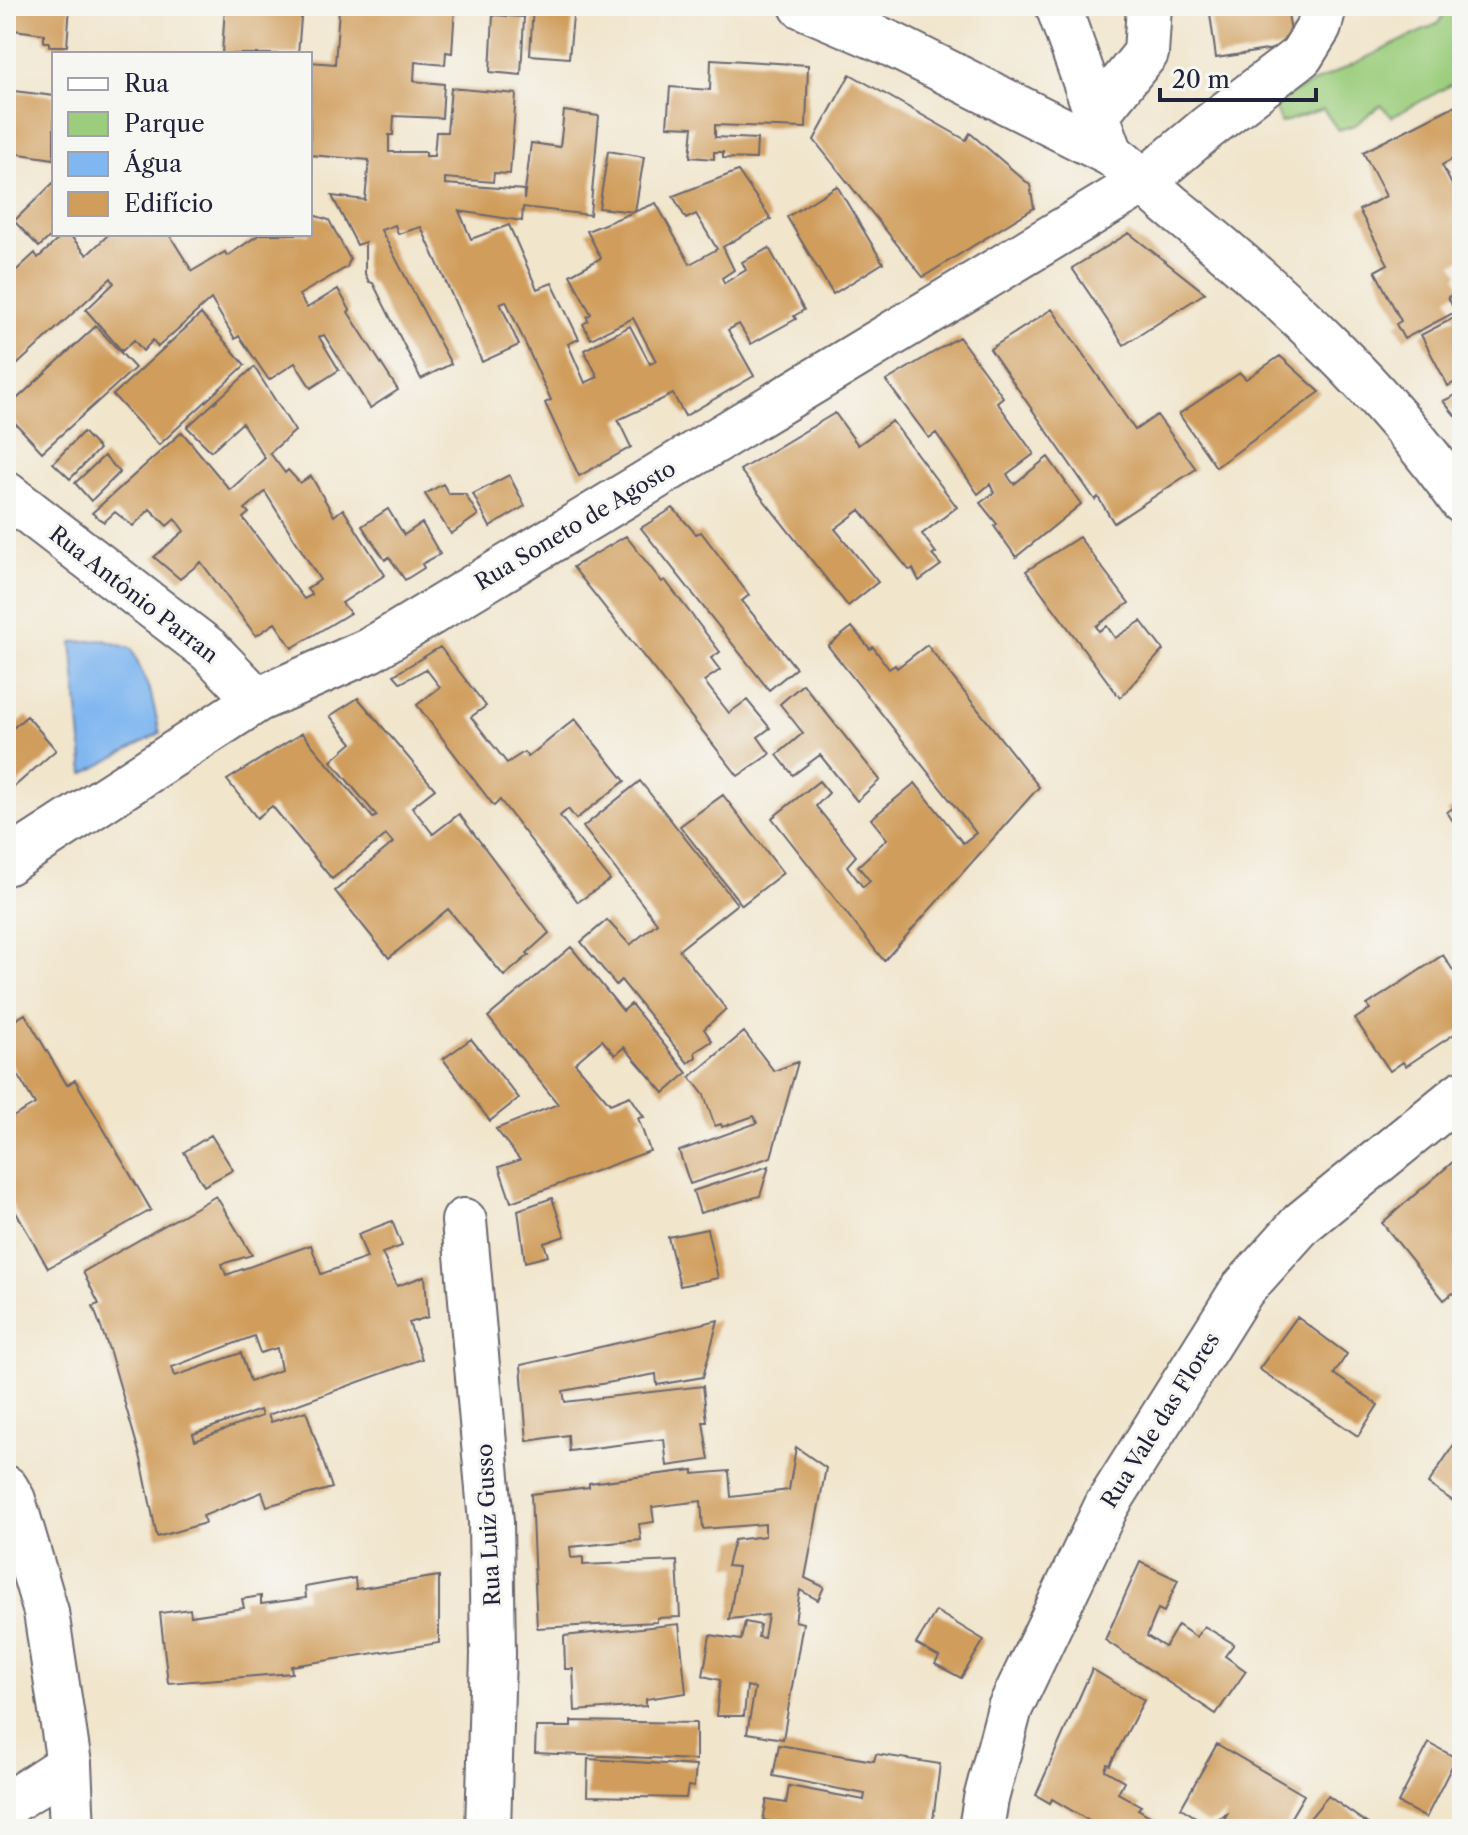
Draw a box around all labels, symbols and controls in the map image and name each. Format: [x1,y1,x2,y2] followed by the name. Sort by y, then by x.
[52,52,312,236] legend
[1160,52,1316,102] scale bar
[1172,65,1230,94] text: 20 m
[124,69,169,98] text: Rua
[124,109,205,138] text: Parque
[123,149,182,178] text: Água
[124,189,213,218] text: Edifício
[470,455,681,596] street label: Rua Soneto de Agosto
[44,520,224,669] street label: Rua Antônio Parran
[1096,1328,1225,1513] street label: Rua Vale das Flores
[471,1443,506,1607] street label: Rua Luiz Gusso

